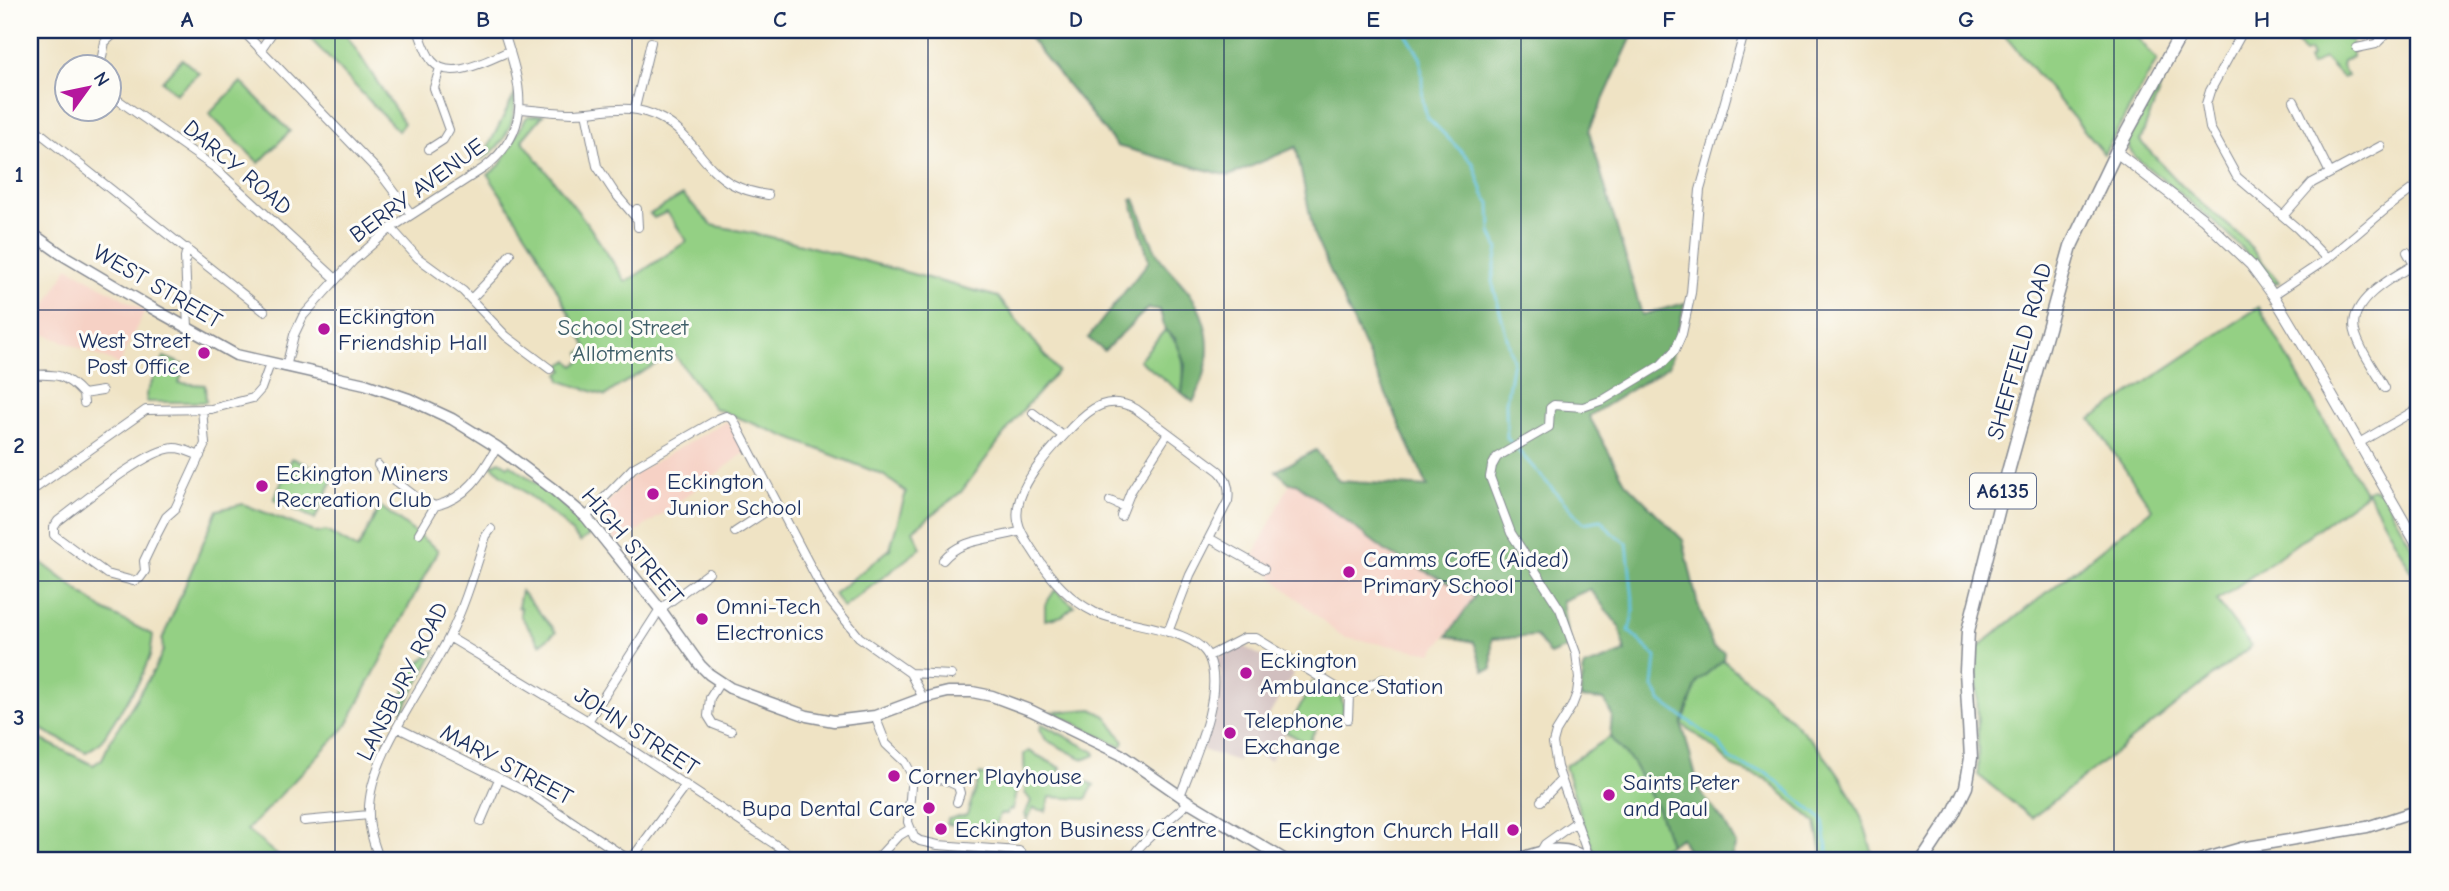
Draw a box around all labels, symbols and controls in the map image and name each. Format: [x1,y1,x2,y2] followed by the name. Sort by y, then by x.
[181,6,194,33] text: A
[476,6,490,33] text: B
[773,6,787,33] text: C
[1069,6,1083,33] text: D
[1366,6,1380,33] text: E
[1662,6,1676,33] text: F
[1958,6,1974,33] text: G
[2254,6,2270,33] text: H
[52,52,122,122] north arrow
[89,68,114,90] text: N
[178,114,297,221] street label: DARCY ROAD
[344,132,490,248] street label: BERRY AVENUE
[14,161,24,188] text: 1
[88,239,227,334] street label: WEST STREET
[1981,260,2058,443] street label: SHEFFIELD ROAD
[338,303,488,356] place label: Eckington Friendship Hall
[558,314,690,367] park label: School Street Allotments
[316,321,332,337] marker: Eckington Friendship Hall
[79,327,191,380] place label: West Street Post Office
[196,345,212,361] marker: West Street Post Office
[13,432,25,459] text: 2
[276,460,448,513] place label: Eckington Miners Recreation Club
[667,468,802,521] place label: Eckington Junior School
[1970,474,2036,508] road number: A6135
[254,478,270,494] marker: Eckington Miners Recreation Club
[576,483,689,610] street label: HIGH STREET
[645,486,661,502] marker: Eckington Junior School
[1363,546,1569,599] place label: Camms CofE (Aided) Primary School
[1341,564,1357,580] marker: Camms CofE (Aided) Primary School
[716,593,824,646] place label: Omni-Tech Electronics
[351,597,454,765] street label: LANSBURY ROAD
[694,611,710,627] marker: Omni-Tech Electronics
[1260,647,1444,700] place label: Eckington Ambulance Station
[1238,665,1254,681] marker: Eckington Ambulance Station
[569,681,704,782] street label: JOHN STREET
[13,704,25,731] text: 3
[1244,707,1343,760] place label: Telephone Exchange
[436,718,577,811] street label: MARY STREET
[1222,725,1238,741] marker: Telephone Exchange
[908,763,1082,790] place label: Corner Playhouse
[886,768,902,784] marker: Corner Playhouse
[1623,769,1740,822] place label: Saints Peter and Paul
[1601,787,1617,803] marker: Saints Peter and Paul
[742,795,915,822] place label: Bupa Dental Care
[921,800,937,816] marker: Bupa Dental Care
[955,816,1217,843] place label: Eckington Business Centre
[1278,817,1499,844] place label: Eckington Church Hall
[933,821,949,837] marker: Eckington Business Centre
[1505,822,1521,838] marker: Eckington Church Hall

